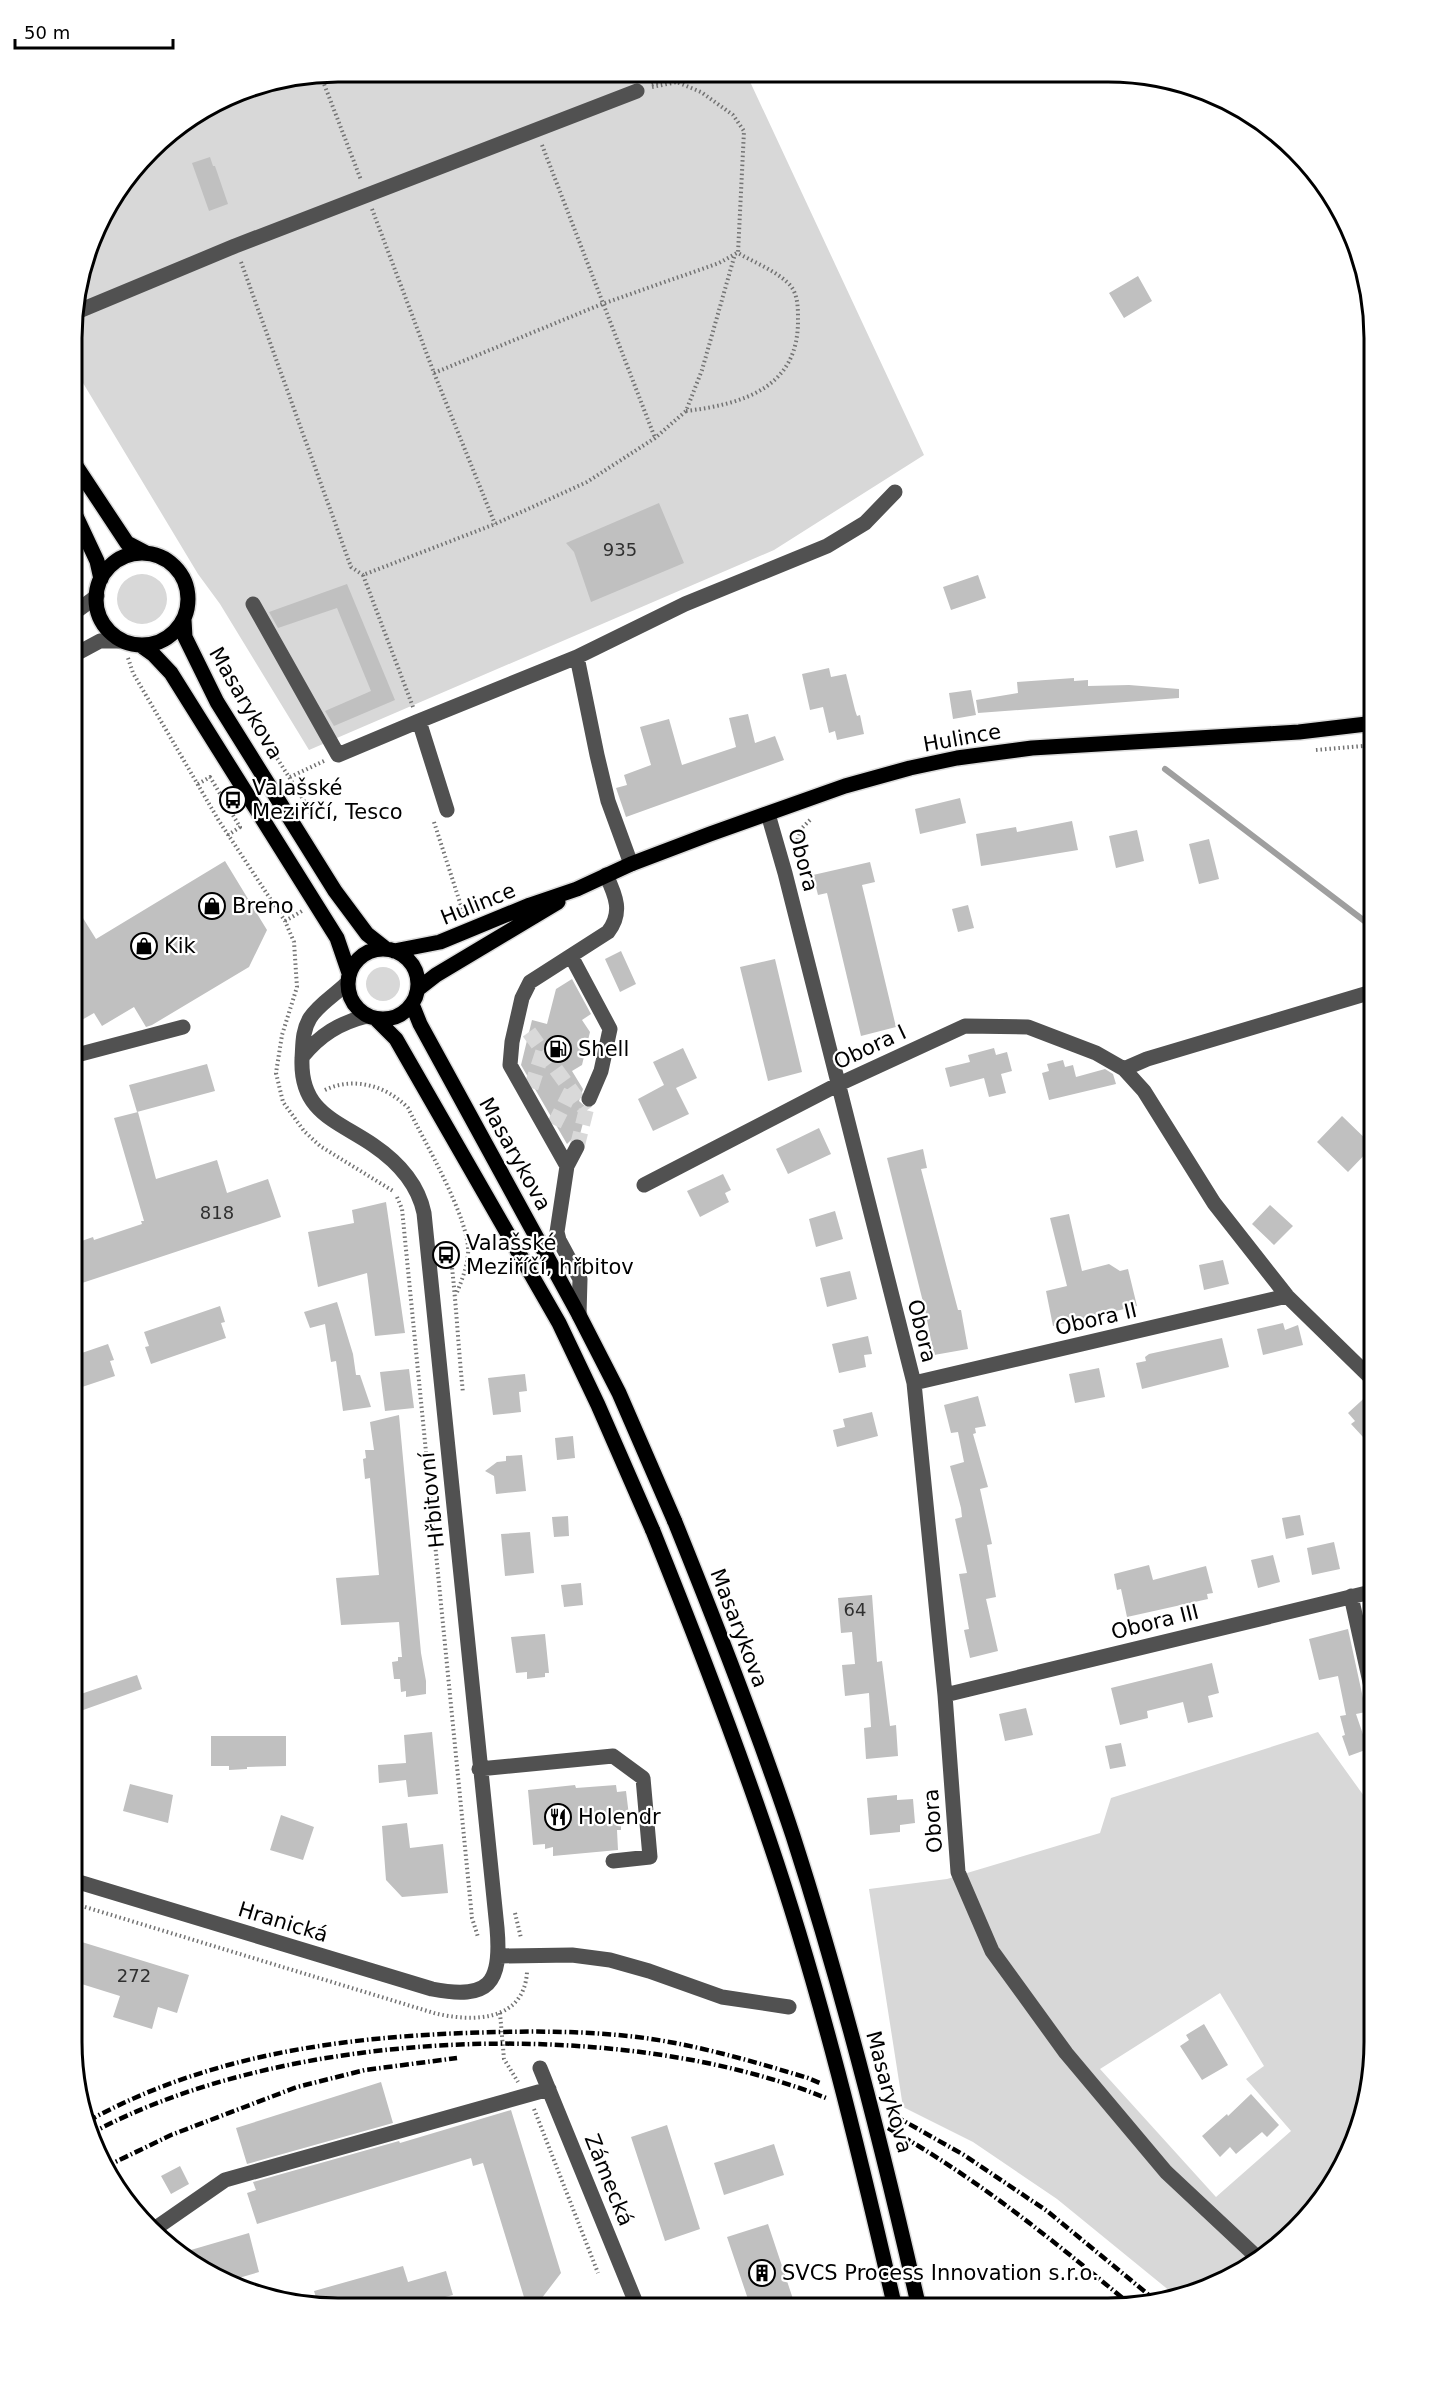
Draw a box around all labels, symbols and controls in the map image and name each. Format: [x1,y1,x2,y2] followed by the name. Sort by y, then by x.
[15,12,172,50] scale bar
[24,22,70,43] text: 50 m
[603,539,637,560] house number: 935
[204,643,288,763] street label: Masarykova
[921,719,1003,757] street label: Hulince
[252,776,403,824] place label: Valašské Meziříčí, Tesco
[218,785,248,815] bus stop icon: Valašské Meziříčí, Tesco
[783,826,823,894] street label: Obora
[437,878,519,930] street label: Hulince
[197,891,227,921] shop icon: Breno
[232,894,294,918] place label: Breno
[129,931,159,961] shop icon: Kik
[164,934,197,958] place label: Kik
[830,1020,910,1074] street label: Obora I
[543,1034,573,1064] fuel station icon: Shell
[578,1037,629,1061] place label: Shell
[474,1093,556,1215] street label: Masarykova
[200,1202,234,1223] house number: 818
[466,1231,634,1279] place label: Valašské Meziříčí, hřbitov
[431,1240,461,1270] bus stop icon: Valašské Meziříčí, hřbitov
[903,1297,941,1365] street label: Obora
[1053,1298,1139,1340] street label: Obora II
[415,1450,449,1549] street label: Hřbitovní
[705,1565,773,1691] street label: Masarykova
[844,1599,866,1620] house number: 64
[1109,1600,1201,1644] street label: Obora III
[919,1788,947,1854] street label: Obora
[543,1802,573,1832] restaurant icon: Holendr
[578,1805,661,1829] place label: Holendr
[235,1897,331,1947] street label: Hranická
[117,1965,151,1986] house number: 272
[861,2028,917,2156] street label: Masarykova
[580,2131,638,2229] street label: Zámecká
[747,2258,777,2288] building icon: SVCS Process Innovation s.r.o.
[782,2261,1099,2285] place label: SVCS Process Innovation s.r.o.

